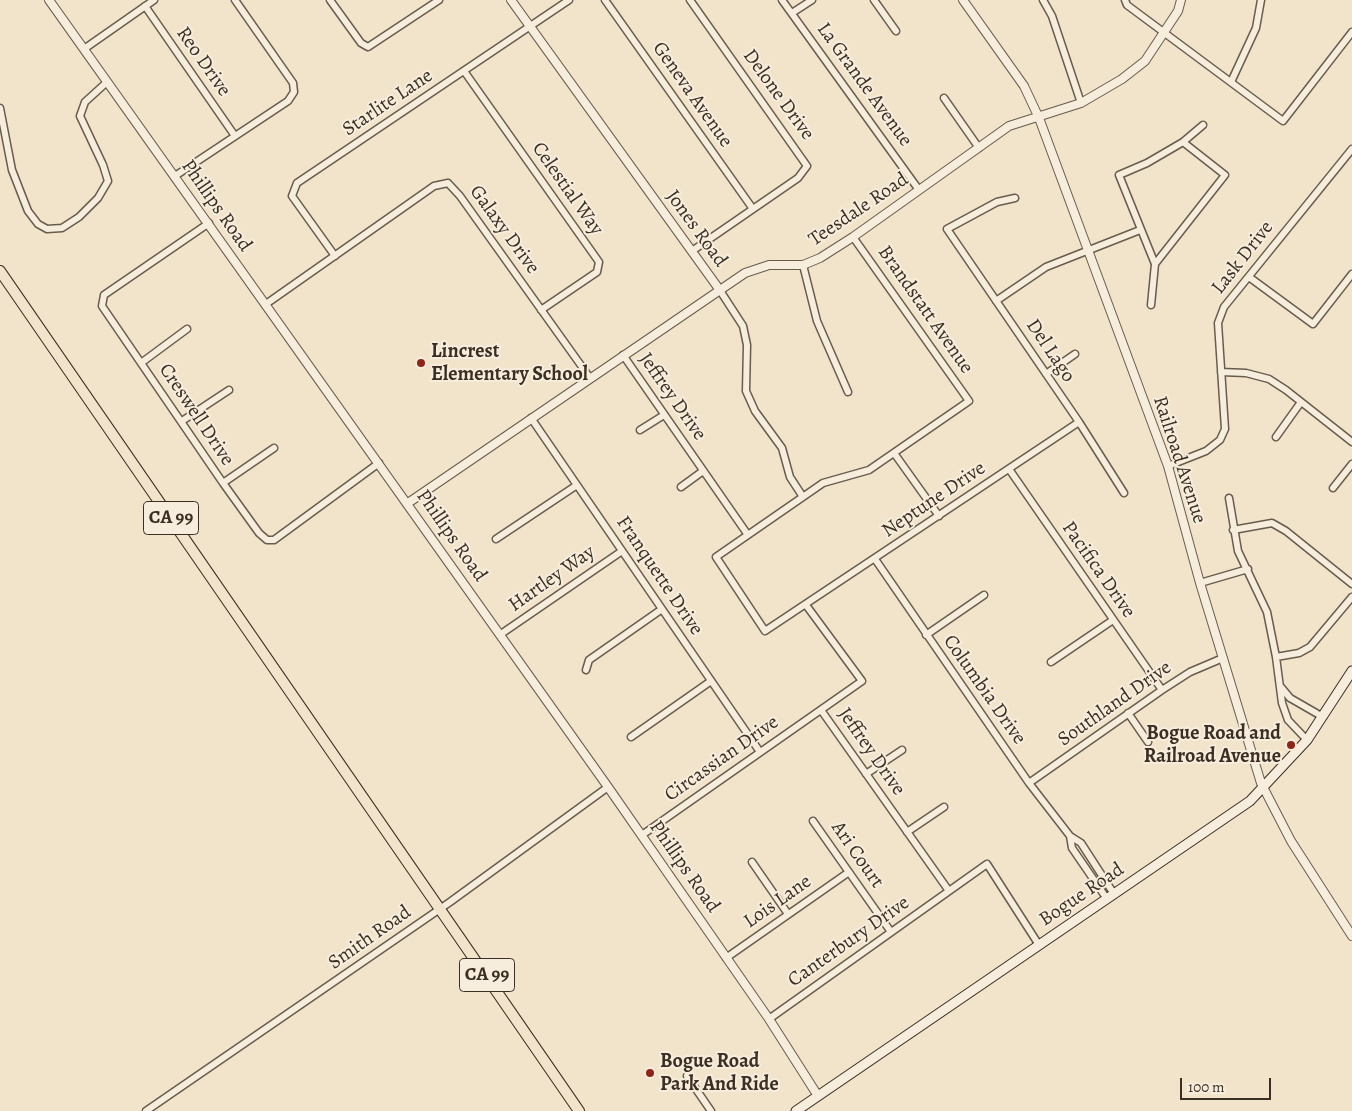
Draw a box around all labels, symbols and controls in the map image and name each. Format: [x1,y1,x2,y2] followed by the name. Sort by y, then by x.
[811,18,917,152] street label: La Grande Avenue
[170,23,236,101] street label: Reo Drive
[647,38,737,152] street label: Geneva Avenue
[737,45,819,145] street label: Delone Drive
[338,64,438,142] street label: Starlite Lane
[526,138,608,240] street label: Celestial Way
[176,155,256,257] street label: Phillips Road
[805,168,913,252] street label: Teesdale Road
[464,181,544,279] street label: Galaxy Drive
[660,186,732,272] street label: Jones Road
[1207,217,1279,299] street label: Lask Drive
[872,241,978,379] street label: Brandstatt Avenue
[1020,315,1080,387] street label: Del Lago
[431,340,588,387] place label: Lincrest Elementary School
[633,349,711,445] street label: Jeffrey Drive
[415,357,427,369] marker: Lincrest Elementary School
[153,359,239,471] street label: Creswell Drive
[1147,393,1211,527] street label: Railroad Avenue
[878,457,990,543] street label: Neptune Drive
[411,485,491,587] street label: Phillips Road
[144,502,198,534] road number: CA 99
[610,512,708,640] street label: Franquette Drive
[1056,517,1140,623] street label: Pacifica Drive
[504,541,600,617] street label: Hartley Way
[937,631,1031,749] street label: Columbia Drive
[1054,656,1176,752] street label: Southland Drive
[832,704,910,800] street label: Jeffrey Drive
[660,711,784,807] street label: Circassian Drive
[1144,722,1281,769] place label: Bogue Road and Railroad Avenue
[1285,739,1297,751] marker: Bogue Road and Railroad Avenue
[644,816,724,918] street label: Phillips Road
[825,817,889,893] street label: Ari Court
[1035,858,1129,932] street label: Bogue Road
[740,870,816,934] street label: Lois Lane
[784,891,914,993] street label: Canterbury Drive
[324,901,416,975] street label: Smith Road
[460,958,514,992] road number: CA 99
[660,1050,779,1097] place label: Bogue Road Park And Ride
[644,1067,656,1079] marker: Bogue Road Park And Ride
[1182,1068,1273,1100] scale bar
[1188,1077,1225,1097] text: 100 m

